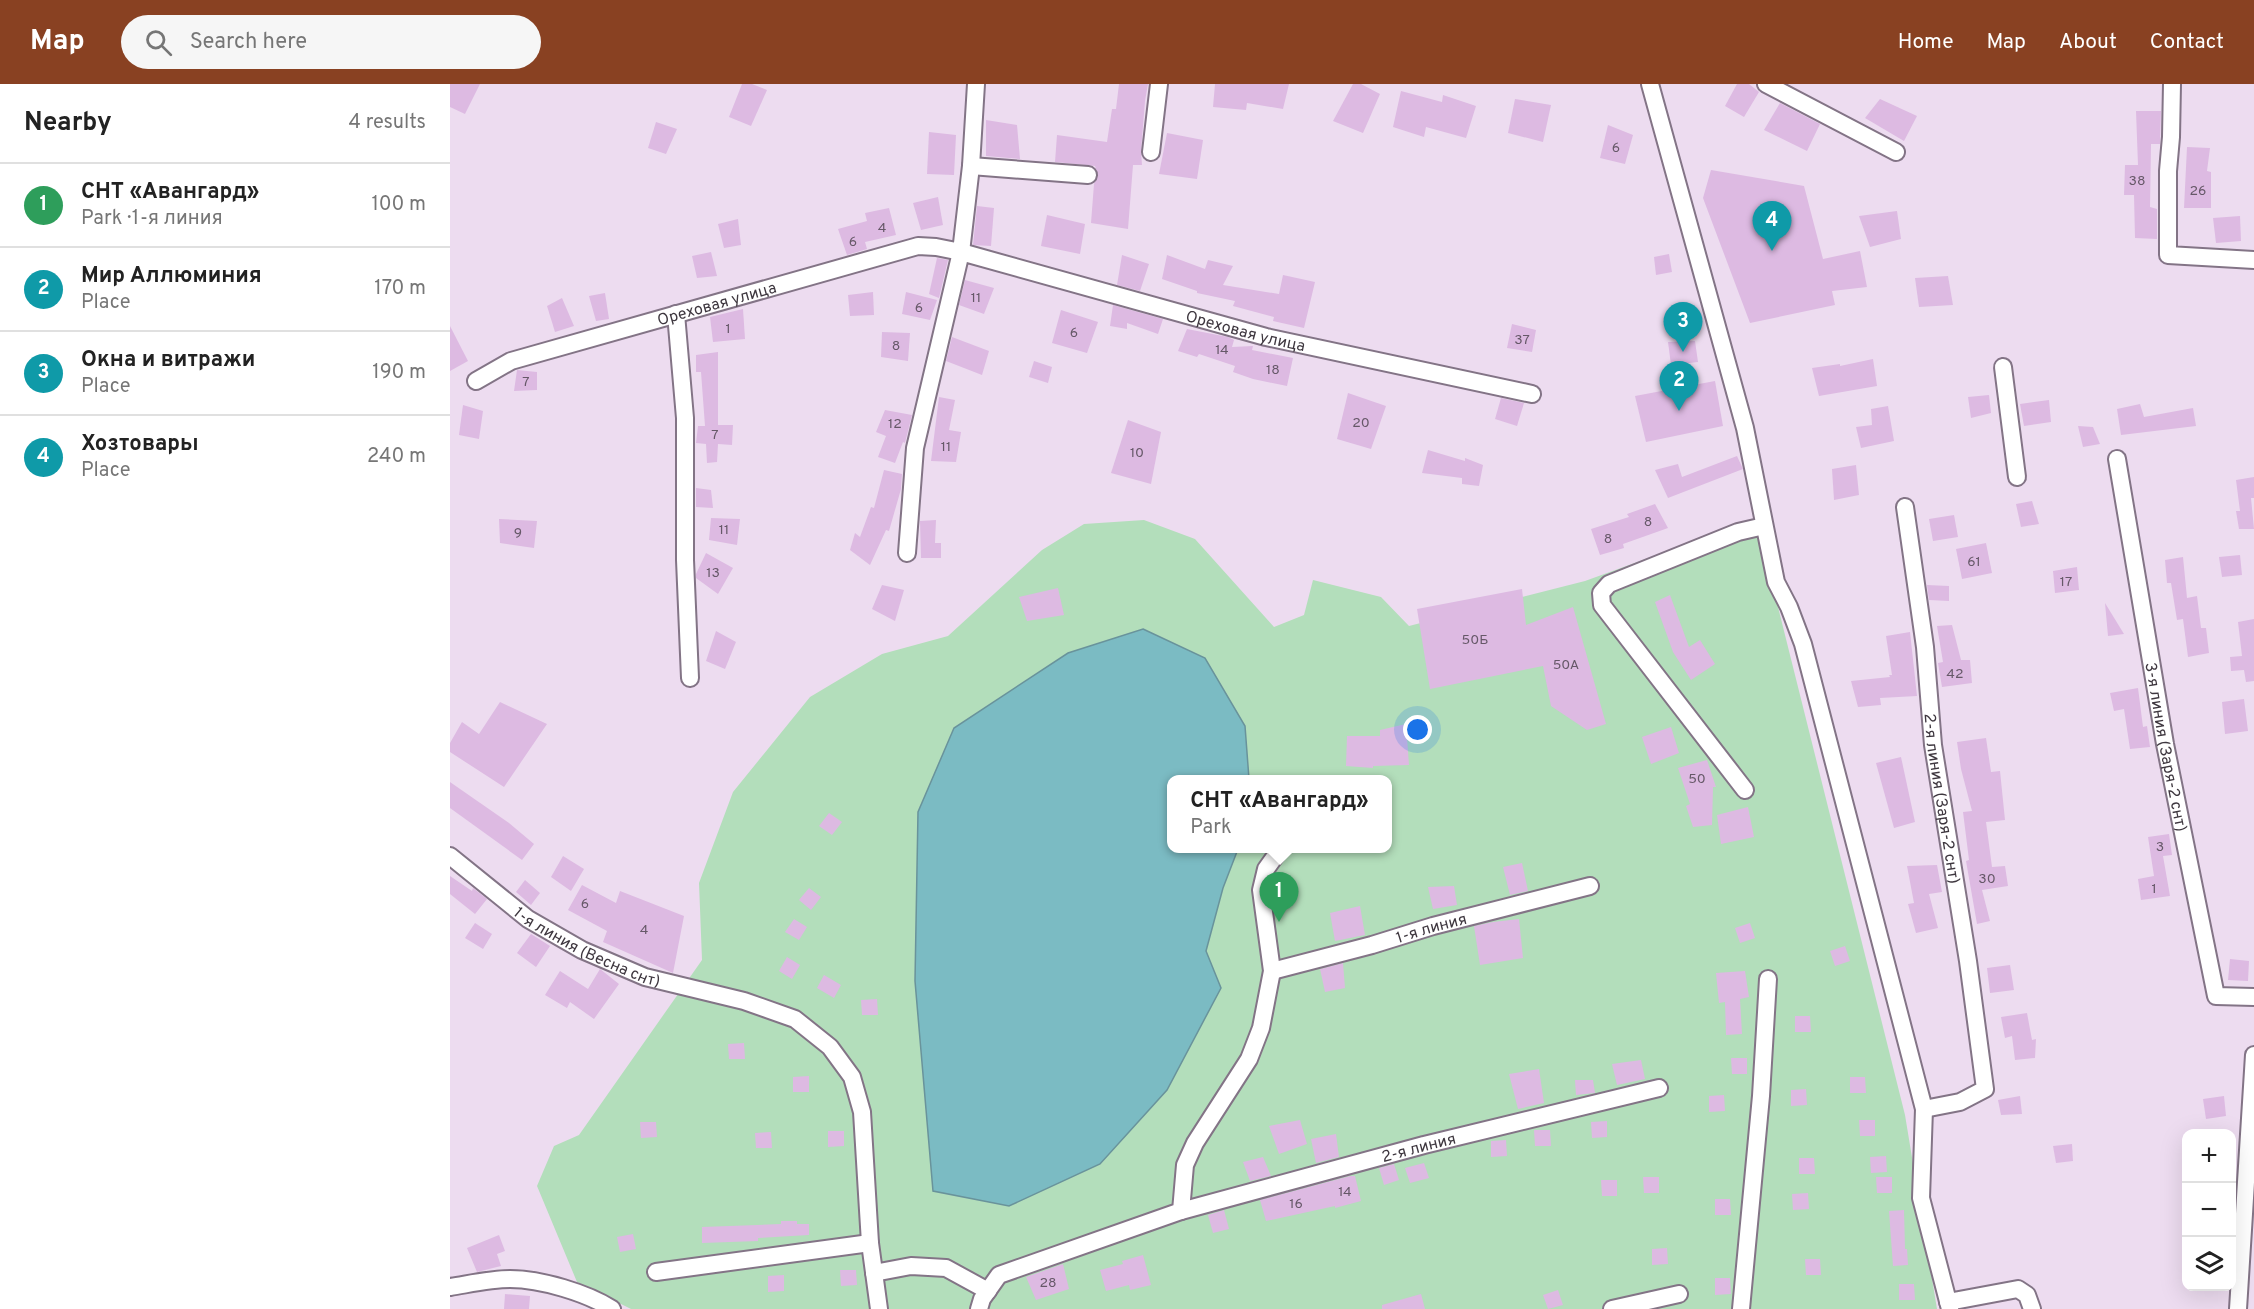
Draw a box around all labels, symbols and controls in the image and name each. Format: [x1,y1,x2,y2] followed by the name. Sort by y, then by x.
[121,15,541,69] search box
[30,24,85,60] text: Map
[142,26,175,59] icon: search
[190,29,307,56] text: Search here
[1898,29,1954,56] text: Home
[1987,29,2026,56] text: Map
[2059,29,2117,56] text: About
[2150,29,2224,56] text: Contact
[24,107,112,140] text: Nearby
[349,110,426,136] text: 4 results
[1612,140,1620,157] house number: 6
[2129,173,2145,190] house number: 38
[81,179,259,206] text: СНТ «Авангард»
[2190,183,2206,200] house number: 26
[40,192,48,218] text: 1
[371,192,426,218] text: 100 m
[1752,202,1792,251] pin: 4
[81,206,223,232] text: Park · 1-я линия
[878,220,886,237] house number: 4
[849,234,857,251] house number: 6
[81,263,262,290] text: Мир Аллюминия
[37,276,50,302] text: 2
[374,276,426,302] text: 170 m
[655,278,779,331] street label: Ореховая улица
[81,290,131,316] text: Place
[971,290,981,307] house number: 11
[915,300,923,317] house number: 6
[1664,302,1702,352] pin: 3
[1183,307,1307,357] street label: Ореховая улица
[725,321,731,338] house number: 1
[1070,325,1078,342] house number: 6
[1514,332,1530,349] house number: 37
[892,338,900,355] house number: 8
[1215,342,1229,359] house number: 14
[81,347,255,374] text: Окна и витражи
[38,360,50,386] text: 3
[372,360,426,386] text: 190 m
[1266,362,1280,379] house number: 18
[1660,362,1698,411] pin: 2
[81,374,131,400] text: Place
[522,374,530,391] house number: 7
[1352,415,1370,432] house number: 20
[888,416,902,433] house number: 12
[711,427,719,444] house number: 7
[81,431,199,458] text: Хозтовары
[941,439,951,456] house number: 11
[37,444,50,470] text: 4
[367,444,426,470] text: 240 m
[1130,445,1144,462] house number: 10
[81,458,131,484] text: Place
[1644,514,1652,531] house number: 8
[719,522,729,539] house number: 11
[514,525,522,542] house number: 9
[1604,531,1612,548] house number: 8
[1967,554,1981,571] house number: 61
[706,565,720,582] house number: 13
[2060,574,2072,591] house number: 17
[1462,632,1488,649] house number: 50Б
[1553,657,1579,674] house number: 50А
[2139,661,2190,833] street label: 3-я линия (Заря-2 снт)
[1946,666,1964,683] house number: 42
[1918,713,1963,885] street label: 2-я линия (Заря-2 снт)
[1403,715,1432,744] your location
[1688,771,1706,788] house number: 50
[1167,775,1392,853] popup
[1190,788,1369,815] text: СНТ «Авангард»
[1190,815,1232,841] text: Park
[2156,839,2164,856] house number: 3
[1978,871,1996,888] house number: 30
[1260,872,1298,922] pin: 1
[2151,881,2157,898] house number: 1
[581,896,589,913] house number: 6
[509,903,662,992] street label: 1-я линия (Весна снт)
[1394,910,1469,949] street label: 1-я линия
[640,922,648,939] house number: 4
[2182,1129,2236,1291] map controls
[2182,1129,2236,1183] button: +
[1380,1130,1458,1168] street label: 2-я линия
[2182,1183,2236,1237] button: −
[1338,1184,1352,1201] house number: 14
[1289,1196,1303,1213] house number: 16
[2182,1237,2236,1291] button: layers
[1039,1275,1057,1292] house number: 28

